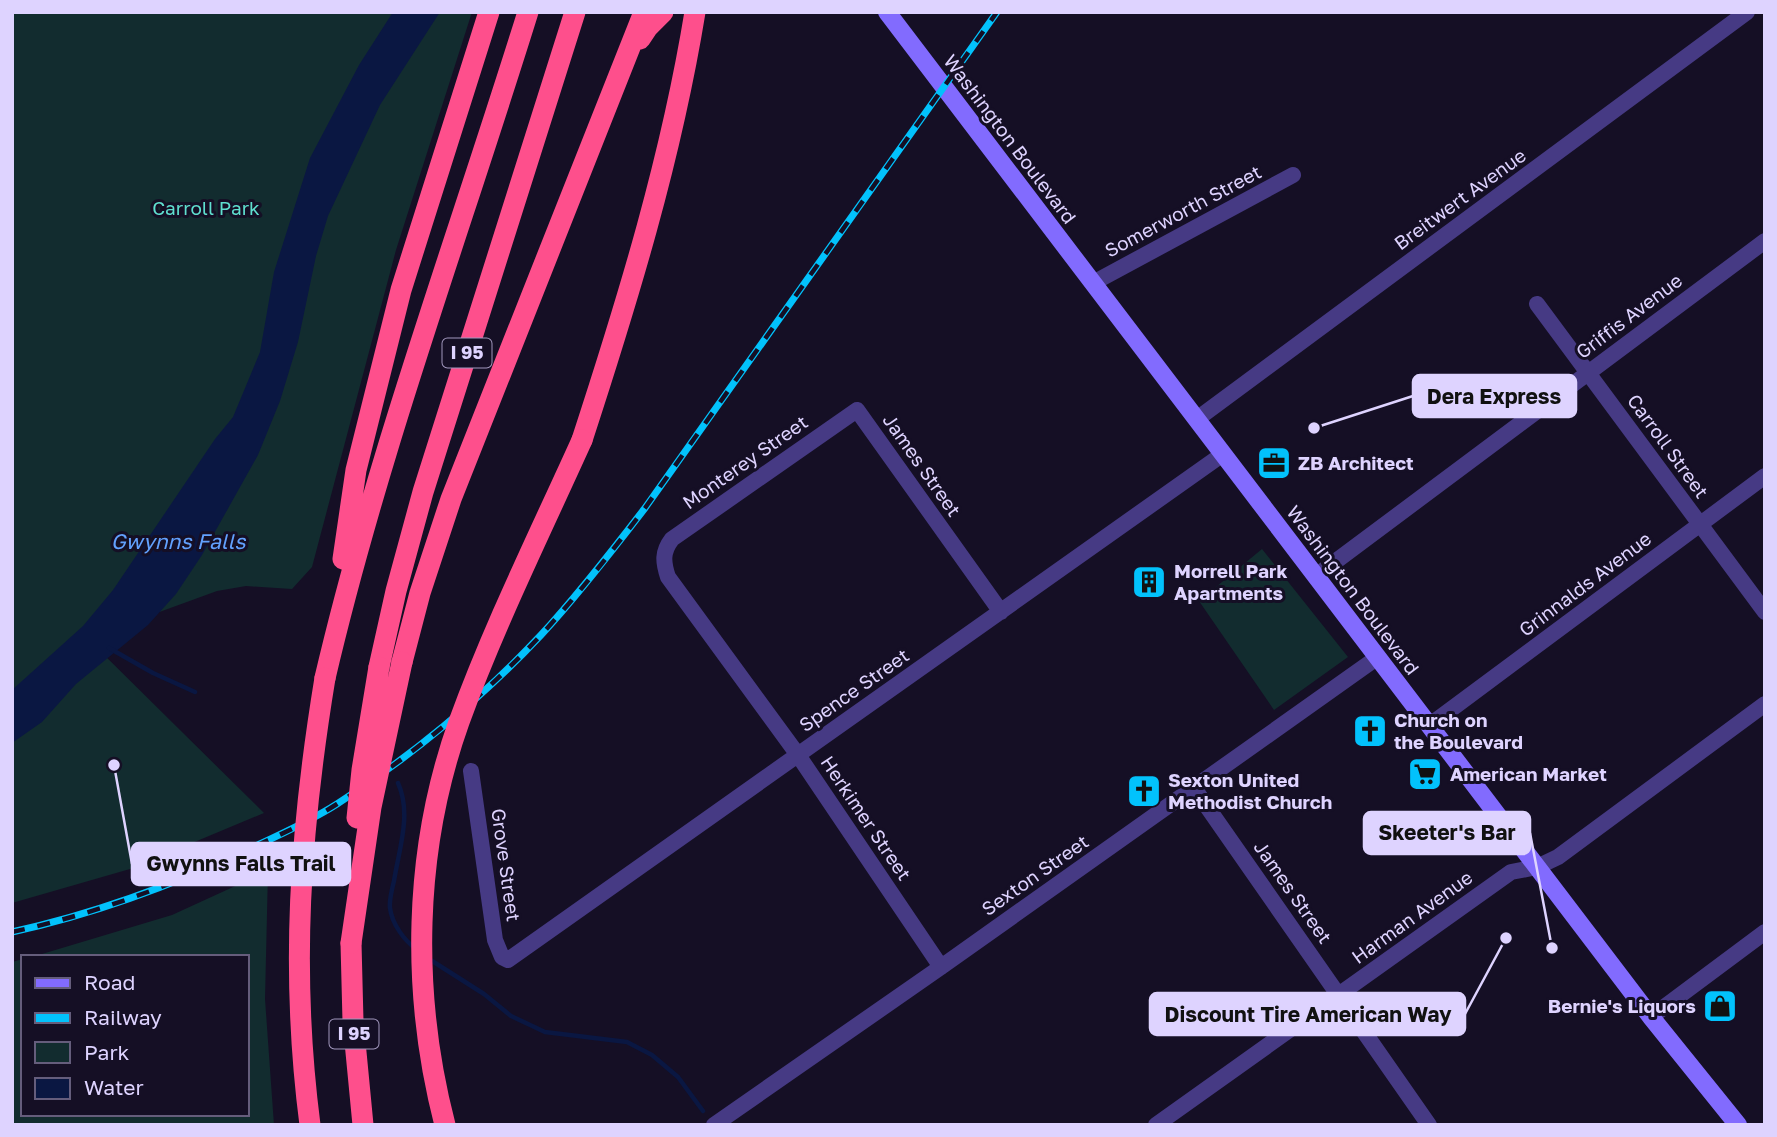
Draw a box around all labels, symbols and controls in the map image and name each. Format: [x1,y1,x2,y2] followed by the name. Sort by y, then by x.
[939,50,1081,228] street label: Washington Boulevard
[1389,143,1530,254] street label: Breitwert Avenue
[1101,160,1265,262] street label: Somerworth Street
[152,196,260,219] park label: Carroll Park
[1571,268,1686,363] street label: Griffis Avenue
[442,338,491,368] road number: I 95
[1413,375,1576,417] callout: Dera Express
[1427,383,1562,409] text: Dera Express
[1623,389,1714,502] street label: Carroll Street
[879,409,966,521] street label: James Street
[678,410,812,513] street label: Monterey Street
[1255,444,1293,482] office icon: ZB Architect
[1298,451,1414,474] place label: ZB Architect
[1282,501,1424,679] street label: Washington Boulevard
[1514,526,1655,641] street label: Grinnalds Avenue
[111,528,246,554] water label: Gwynns Falls
[1174,559,1287,604] place label: Morrell Park Apartments
[1130,563,1168,601] building icon: Morrell Park Apartments
[794,643,913,736] street label: Spence Street
[1394,708,1523,753] place label: Church on the Boulevard
[1351,712,1389,750] church icon: Church on the Boulevard
[816,751,916,884] street label: Herkimer Street
[1406,755,1444,793] supermarket icon: American Market
[1450,762,1607,785] place label: American Market
[1168,768,1332,813] place label: Sexton United Methodist Church
[1125,772,1163,810] church icon: Sexton United Methodist Church
[487,807,526,923] street label: Grove Street
[1364,812,1530,854] callout: Skeeter's Bar
[1378,819,1516,845] text: Skeeter's Bar
[977,829,1093,920] street label: Sexton Street
[1250,836,1337,948] street label: James Street
[132,843,350,885] callout: Gwynns Falls Trail
[146,850,336,876] text: Gwynns Falls Trail
[1347,865,1477,968] street label: Harman Avenue
[21,955,248,1116] legend
[84,969,135,995] text: Road
[1701,987,1739,1025] shop icon: Bernie's Liquors
[1150,993,1465,1035] callout: Discount Tire American Way
[1548,994,1696,1017] place label: Bernie's Liquors
[1164,1001,1452,1027] text: Discount Tire American Way
[84,1004,162,1030] text: Railway
[330,1020,378,1049] road number: I 95
[84,1039,130,1065] text: Park
[84,1074,144,1100] text: Water

